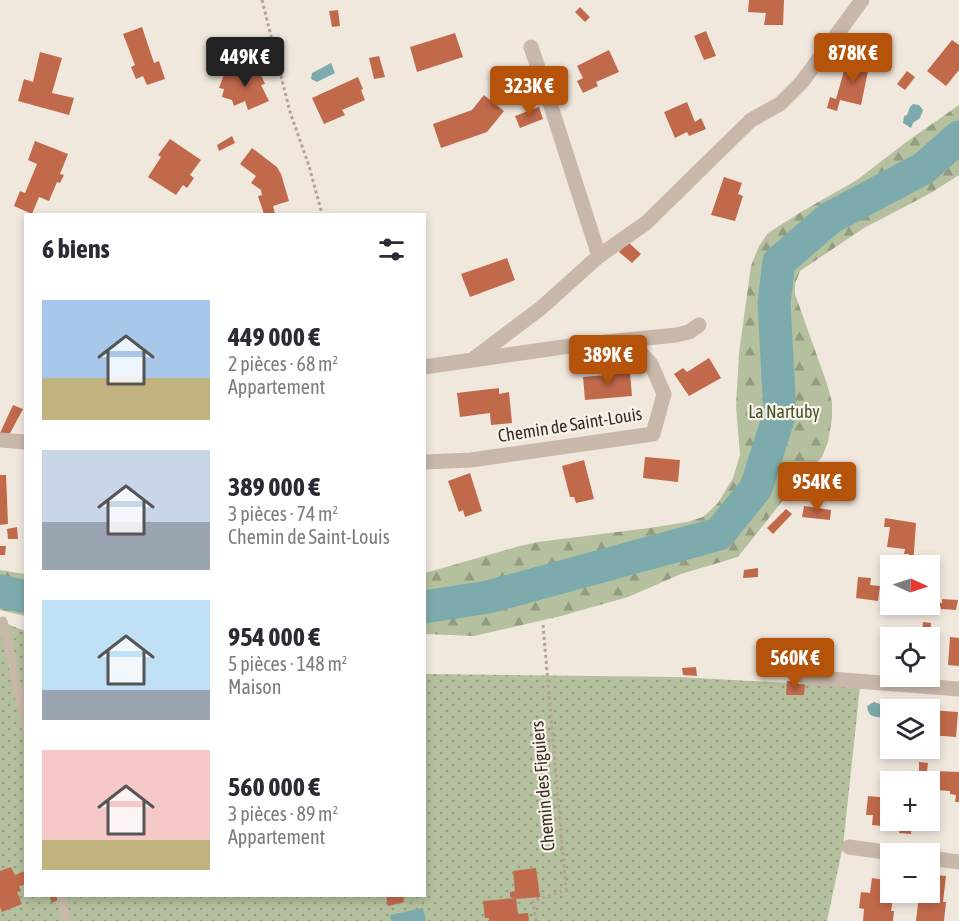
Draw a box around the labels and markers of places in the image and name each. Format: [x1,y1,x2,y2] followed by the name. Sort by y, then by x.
[804,33,902,84] pin: 878K €
[196,37,294,88] pin: 449K €
[480,66,578,117] pin: 323K €
[559,335,657,386] pin: 389K €
[768,462,866,513] pin: 954K €
[746,638,844,689] pin: 560K €

